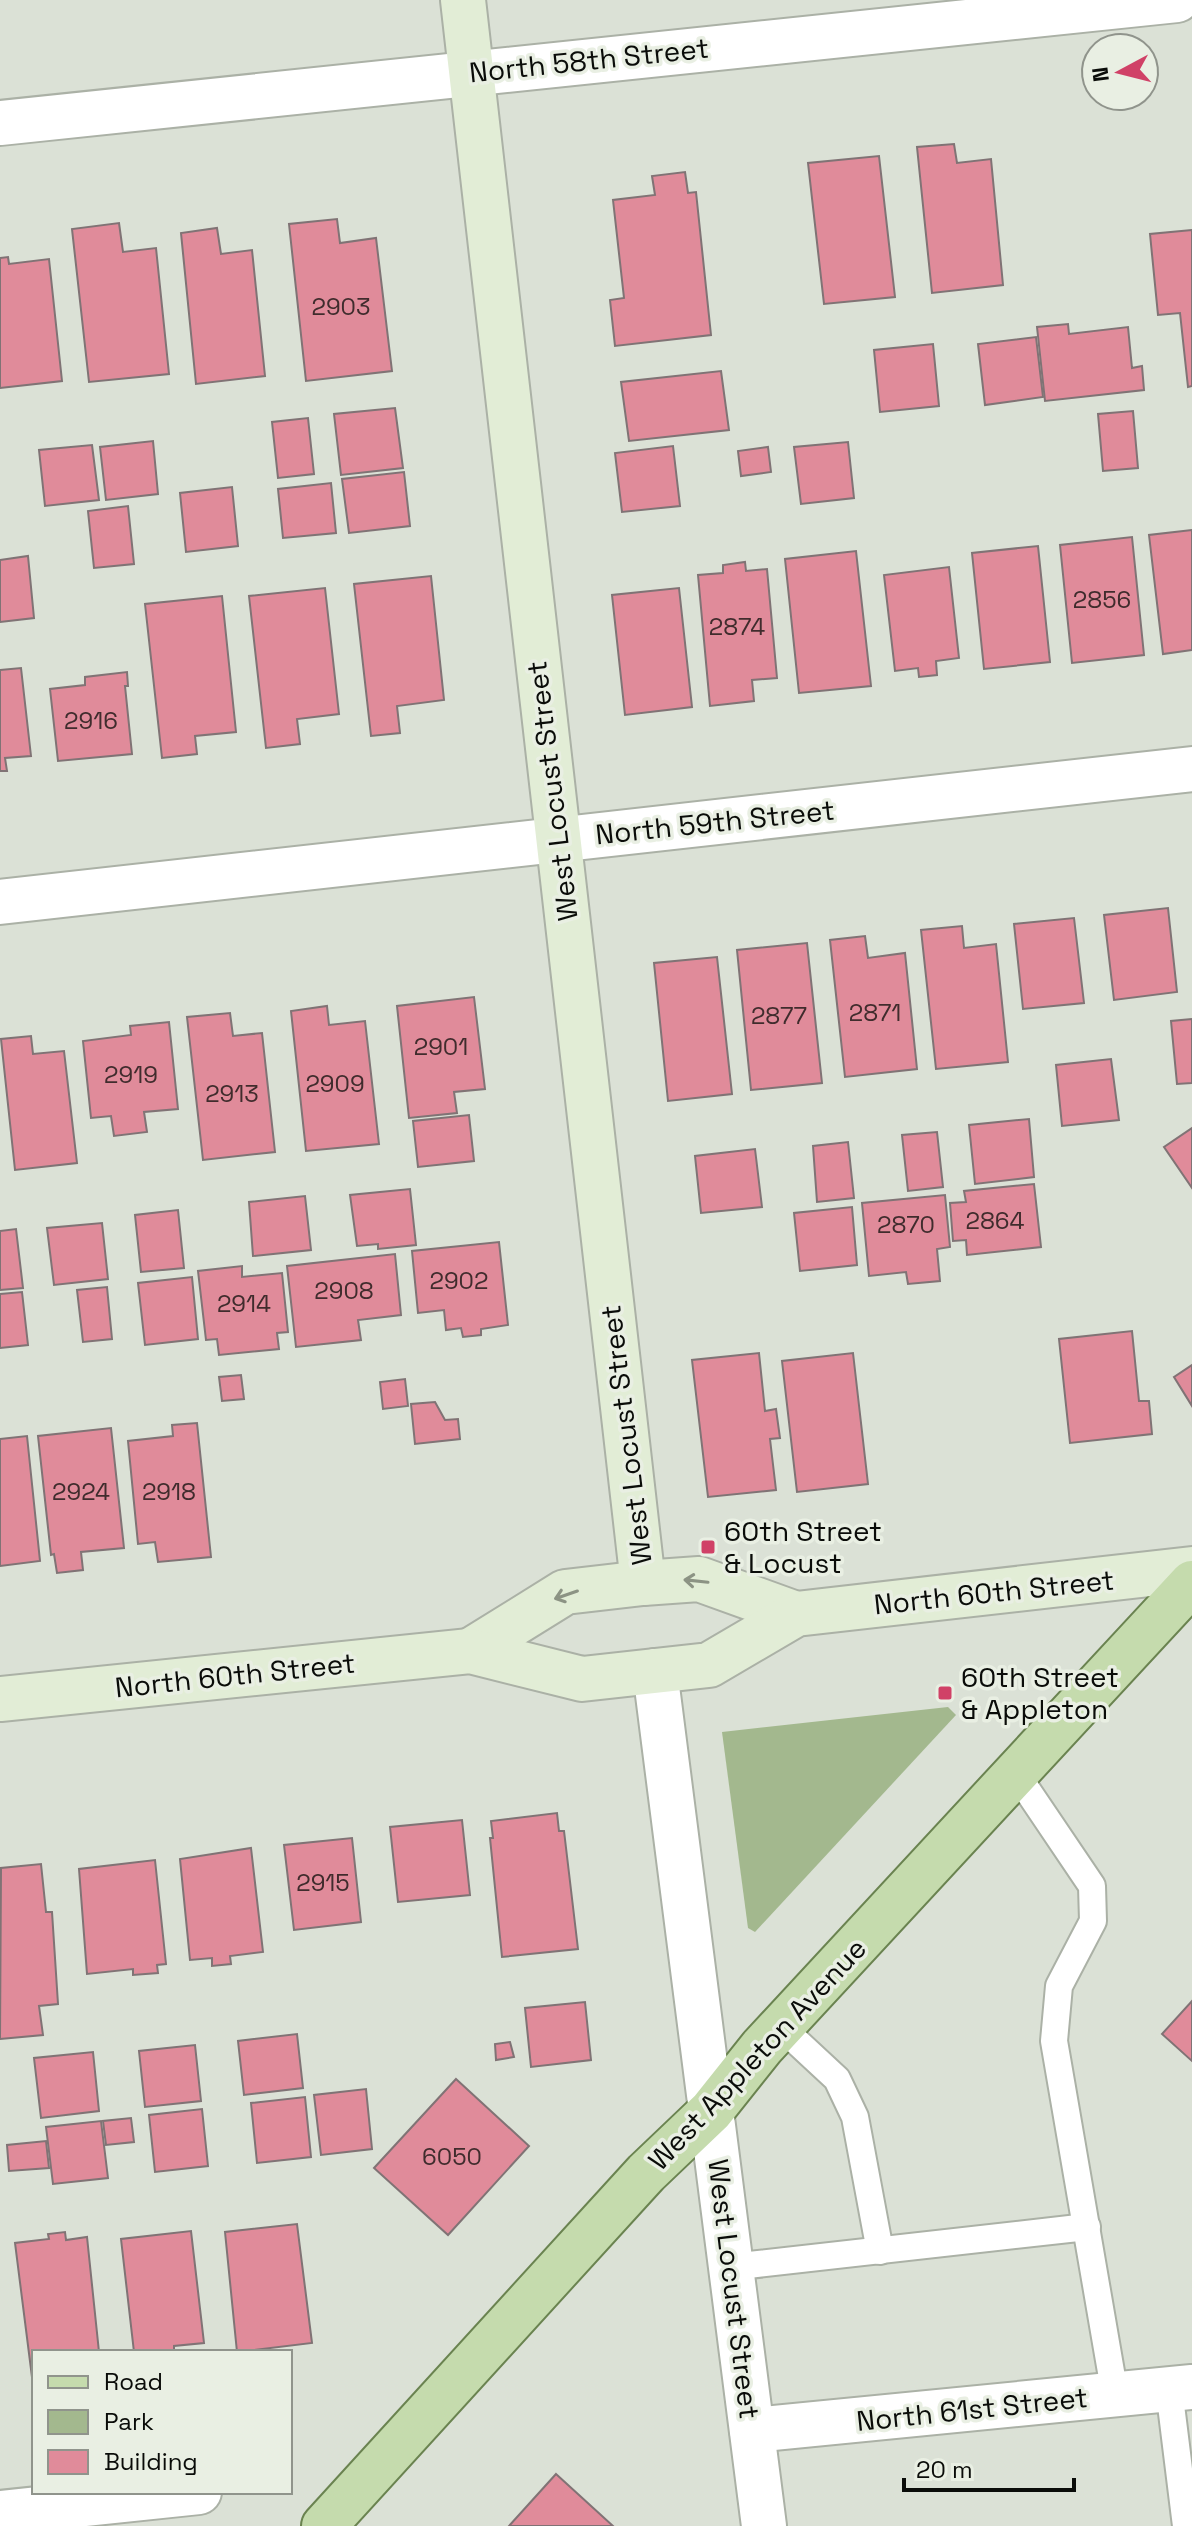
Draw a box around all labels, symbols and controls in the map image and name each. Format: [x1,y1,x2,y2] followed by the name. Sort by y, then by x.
[467,30,711,90] street label: North 58th Street
[1080,32,1160,112] north arrow
[1085,65,1115,83] text: N
[312,291,370,322] house number: 2903
[1073,584,1131,615] house number: 2856
[709,611,765,642] house number: 2874
[518,659,586,923] street label: West Locust Street
[64,705,118,736] house number: 2916
[594,792,836,852] street label: North 59th Street
[849,997,901,1028] house number: 2871
[751,1000,807,1031] house number: 2877
[414,1031,468,1062] house number: 2901
[104,1059,158,1090] house number: 2919
[305,1068,365,1099] house number: 2909
[205,1078,259,1109] house number: 2913
[965,1205,1025,1236] house number: 2864
[877,1209,935,1240] house number: 2870
[430,1265,488,1296] house number: 2902
[314,1275,374,1306] house number: 2908
[217,1288,271,1319] house number: 2914
[592,1303,660,1567] street label: West Locust Street
[52,1476,110,1507] house number: 2924
[142,1476,196,1507] house number: 2918
[724,1513,882,1581] place label: 60th Street & Locust
[699,1538,717,1556] marker: 60th Street & Locust
[872,1561,1116,1623] street label: North 60th Street
[684,1574,710,1589] one-way arrow
[554,1589,579,1603] one-way arrow
[113,1644,357,1706] street label: North 60th Street
[961,1659,1119,1727] place label: 60th Street & Appleton
[936,1684,954,1702] marker: 60th Street & Appleton
[296,1867,350,1898] house number: 2915
[640,1931,874,2177] street label: West Appleton Avenue
[422,2141,482,2172] house number: 6050
[700,2157,768,2421] street label: West Locust Street
[32,2350,292,2494] legend
[104,2366,163,2397] text: Road
[854,2379,1090,2439] street label: North 61st Street
[104,2406,154,2437] text: Park
[904,2442,1074,2492] scale bar
[104,2446,198,2477] text: Building
[916,2454,973,2485] text: 20 m

